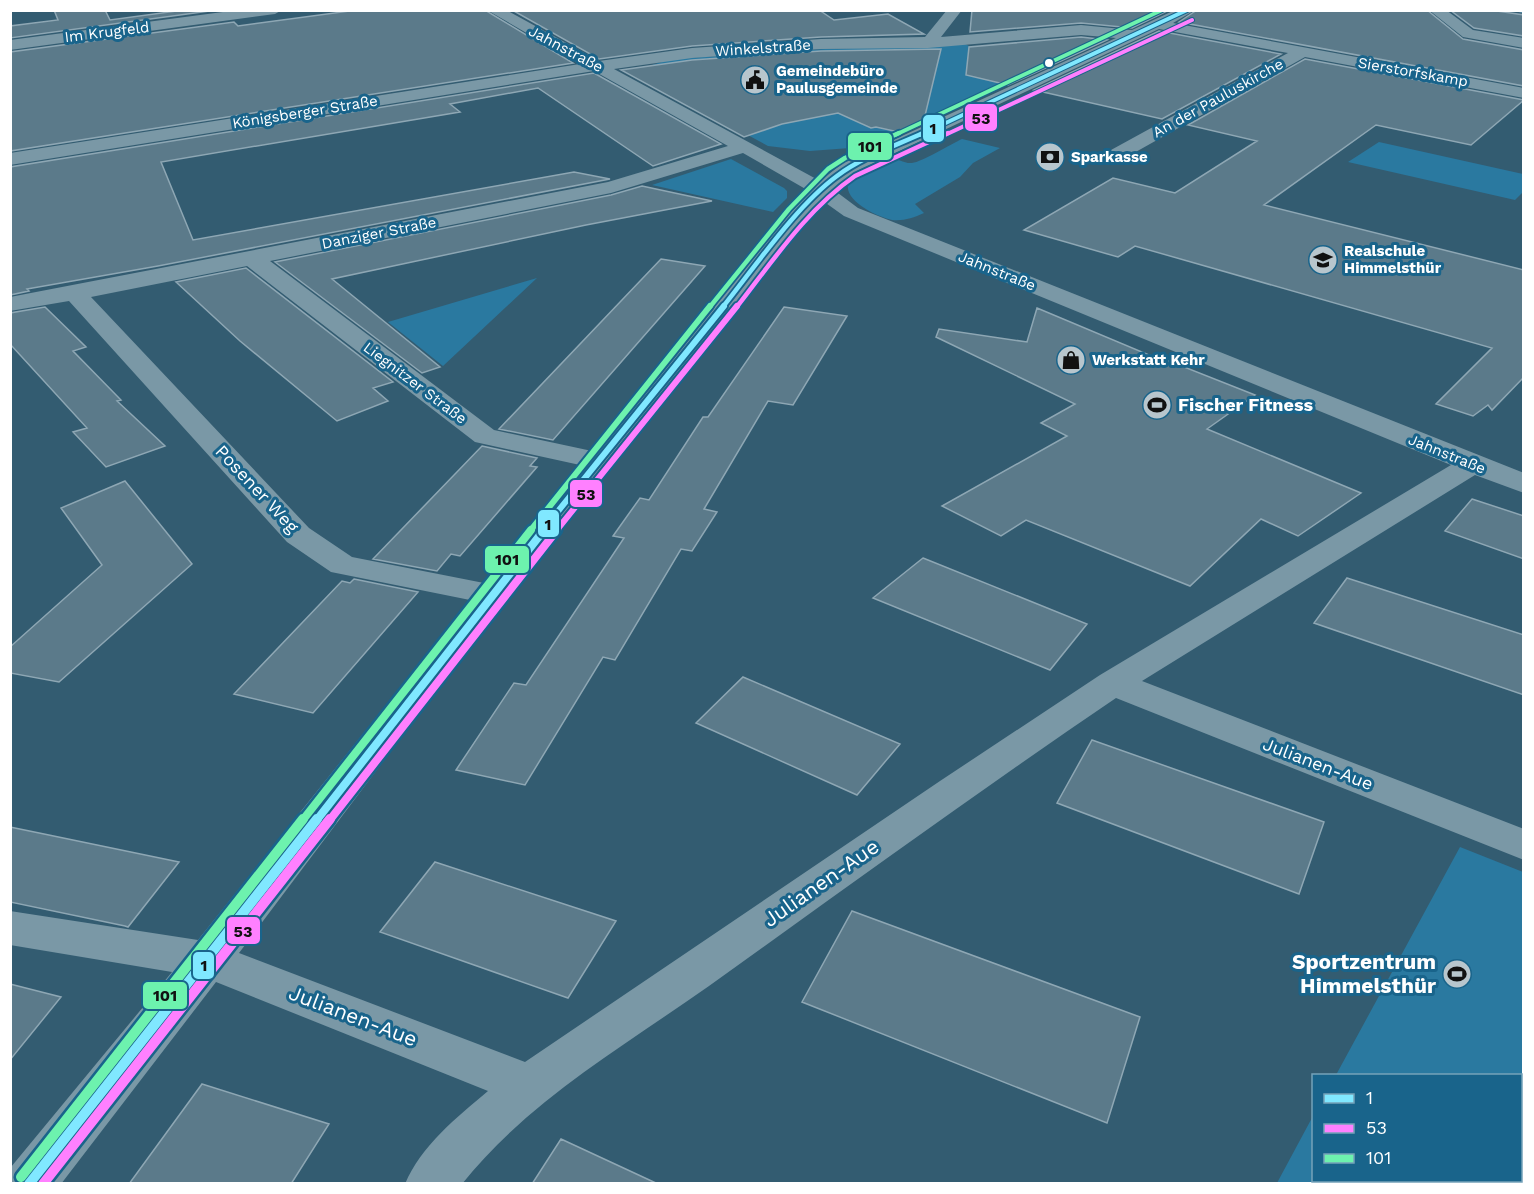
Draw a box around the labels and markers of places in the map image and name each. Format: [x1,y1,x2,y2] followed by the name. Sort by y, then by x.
[1043,57,1055,69] unlabelled marker
[776,62,898,97] place label: Gemeindebüro Paulusgemeinde
[739,64,771,96] public building icon: Gemeindebüro Paulusgemeinde
[1034,141,1066,173] bank icon: Sparkasse
[1071,148,1148,166] place label: Sparkasse
[1344,242,1442,277] place label: Realschule Himmelsthür
[1307,244,1339,276] school or university icon: Realschule Himmelsthür
[1055,344,1087,376] shop icon: Werkstatt Kehr
[1092,351,1205,369] place label: Werkstatt Kehr
[1141,389,1173,421] sports icon: Fischer Fitness
[1178,394,1313,415] place label: Fischer Fitness
[1292,949,1436,998] place label: Sportzentrum Himmelsthür
[1441,958,1473,990] sports icon: Sportzentrum Himmelsthür

